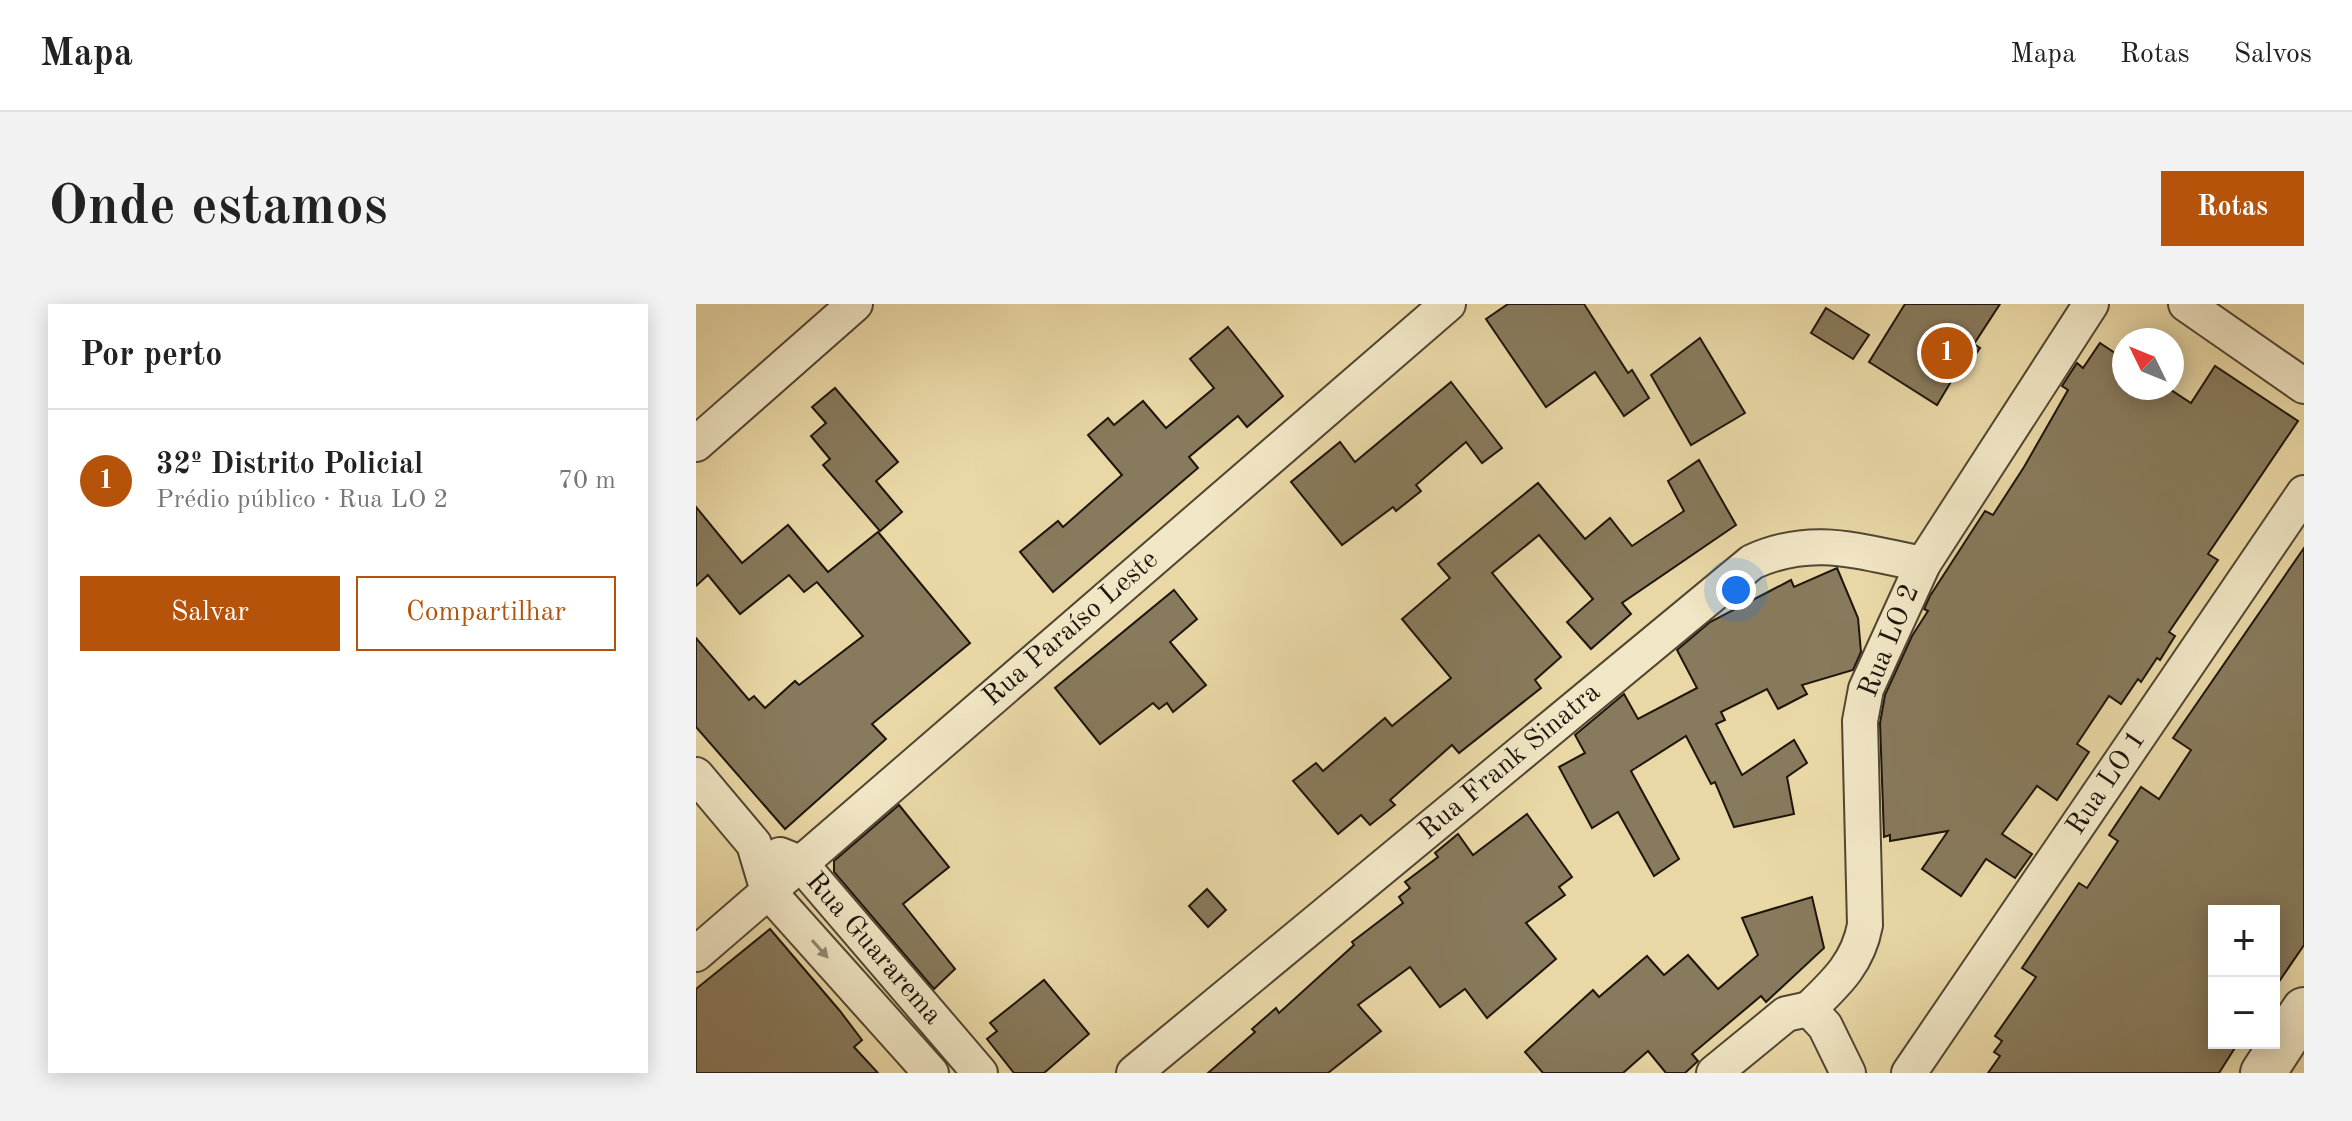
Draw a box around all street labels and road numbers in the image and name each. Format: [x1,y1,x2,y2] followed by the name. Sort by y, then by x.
[978,546,1164,712] street label: Rua Paraíso Leste
[1855,581,1925,701] street label: Rua LO 2
[1414,678,1606,846] street label: Rua Frank Sinatra
[2062,726,2152,840] street label: Rua LO 1
[800,868,946,1031] street label: Rua Guararema

